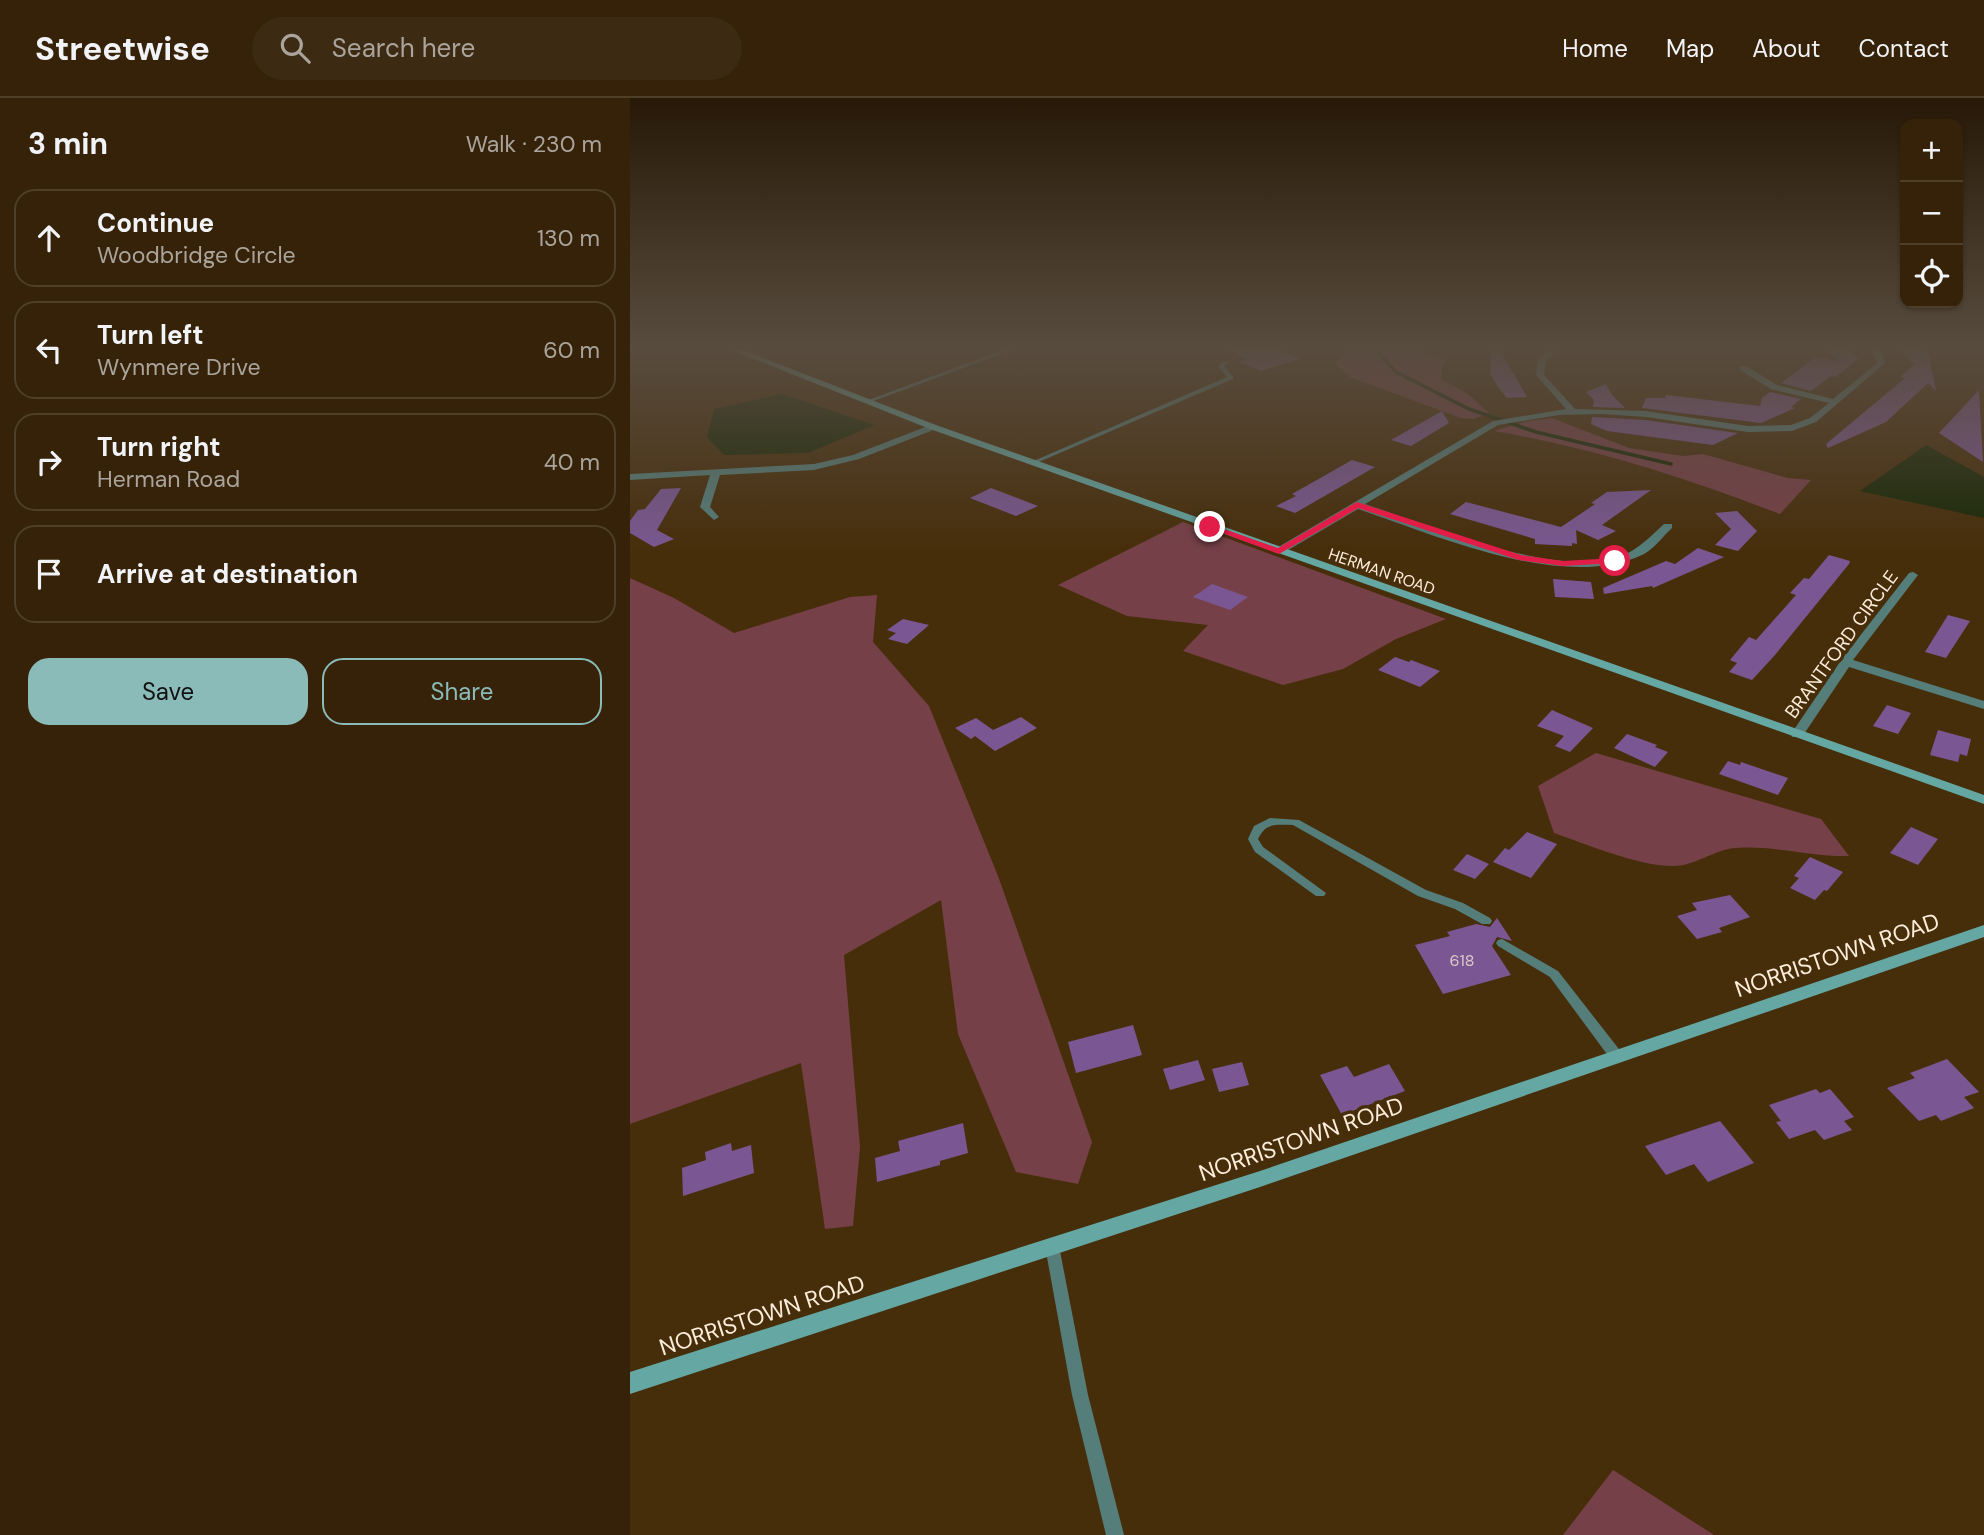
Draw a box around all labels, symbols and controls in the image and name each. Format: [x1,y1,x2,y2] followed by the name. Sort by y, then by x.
[252,17,742,80] search box
[35,27,210,70] text: Streetwise
[276,29,314,67] icon: search
[332,31,475,65] text: Search here
[1562,33,1628,64] text: Home
[1666,33,1714,64] text: Map
[1752,33,1821,64] text: About
[1859,33,1949,64] text: Contact
[1900,119,1963,308] map controls
[1900,119,1963,182] button: +
[28,124,108,163] text: 3 min
[466,129,602,159] text: Walk · 230 m
[1900,182,1963,245] button: −
[97,206,214,240] text: Continue
[30,219,68,257] icon: ahead
[537,223,600,253] text: 130 m
[97,240,296,270] text: Woodbridge Circle
[1900,245,1963,308] button: locate
[97,318,204,352] text: Turn left
[30,331,68,369] icon: left
[543,335,600,365] text: 60 m
[97,352,261,382] text: Wynmere Drive
[97,430,221,464] text: Turn right
[30,443,68,481] icon: right
[544,447,600,477] text: 40 m
[97,464,240,494] text: Herman Road
[1194,511,1225,542] route end
[1326,543,1438,600] street label: HERMAN ROAD
[1599,545,1630,576] route start
[30,555,68,593] icon: arrive
[97,557,358,591] text: Arrive at destination
[1779,565,1904,723] street label: BRANTFORD CIRCLE
[28,658,308,725] button: Save
[322,658,602,725] button: Share
[1731,906,1943,1004] street label: NORRISTOWN ROAD
[1450,950,1474,971] house number: 618
[1195,1090,1407,1188] street label: NORRISTOWN ROAD
[655,1268,869,1362] street label: NORRISTOWN ROAD

